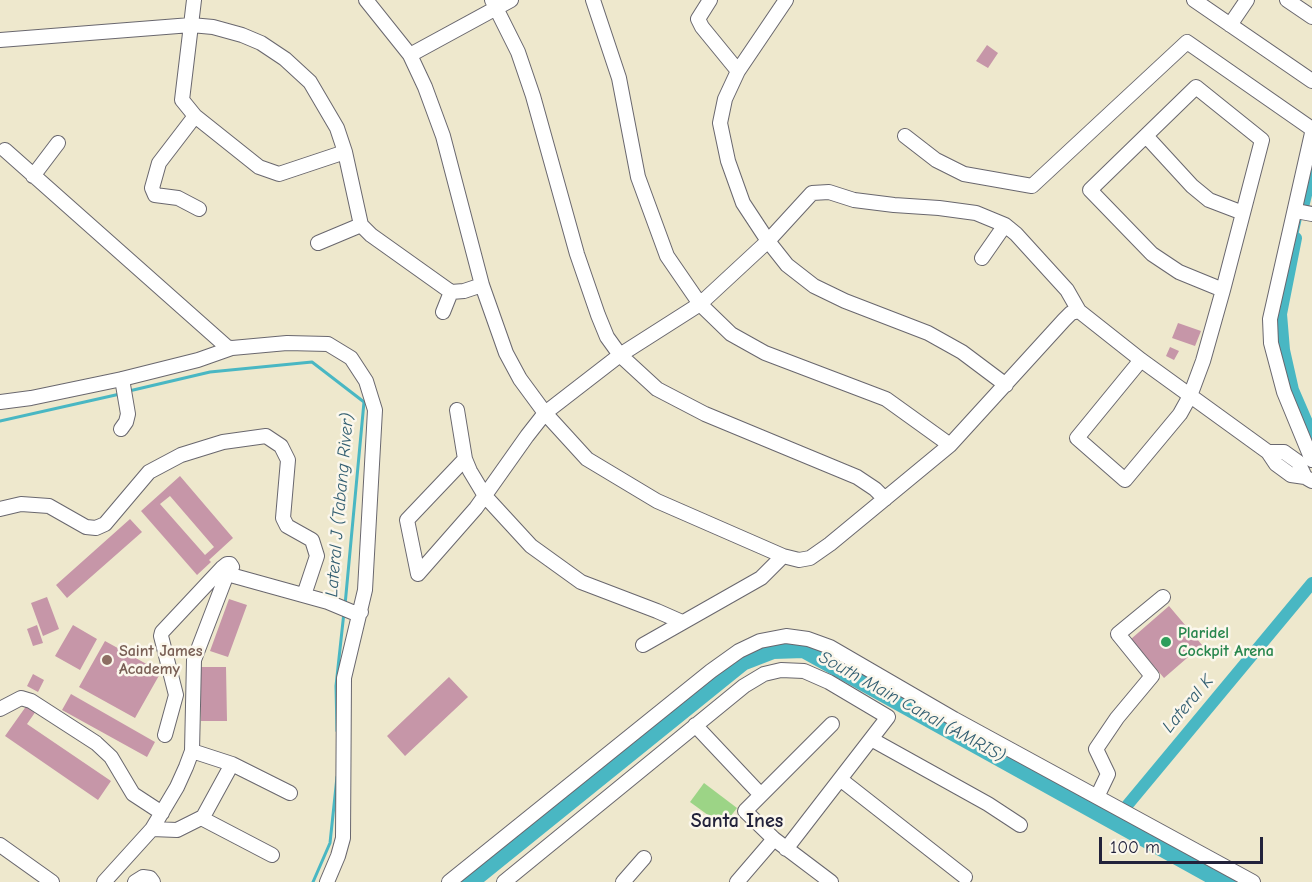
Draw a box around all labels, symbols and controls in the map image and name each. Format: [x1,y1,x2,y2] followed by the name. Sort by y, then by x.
[321,412,359,598] water label: Lateral J (Tabang River)
[1178,623,1274,661] place label: Plaridel Cockpit Arena
[1159,635,1173,649] marker: Plaridel Cockpit Arena
[119,641,202,679] place label: Saint James Academy
[815,647,1009,767] water label: South Main Canal (AMRIS)
[100,653,114,667] marker: Saint James Academy
[1158,671,1218,737] water label: Lateral K
[691,809,783,833] district label: Santa Ines
[1102,825,1266,863] scale bar
[1110,837,1160,858] text: 100 m

